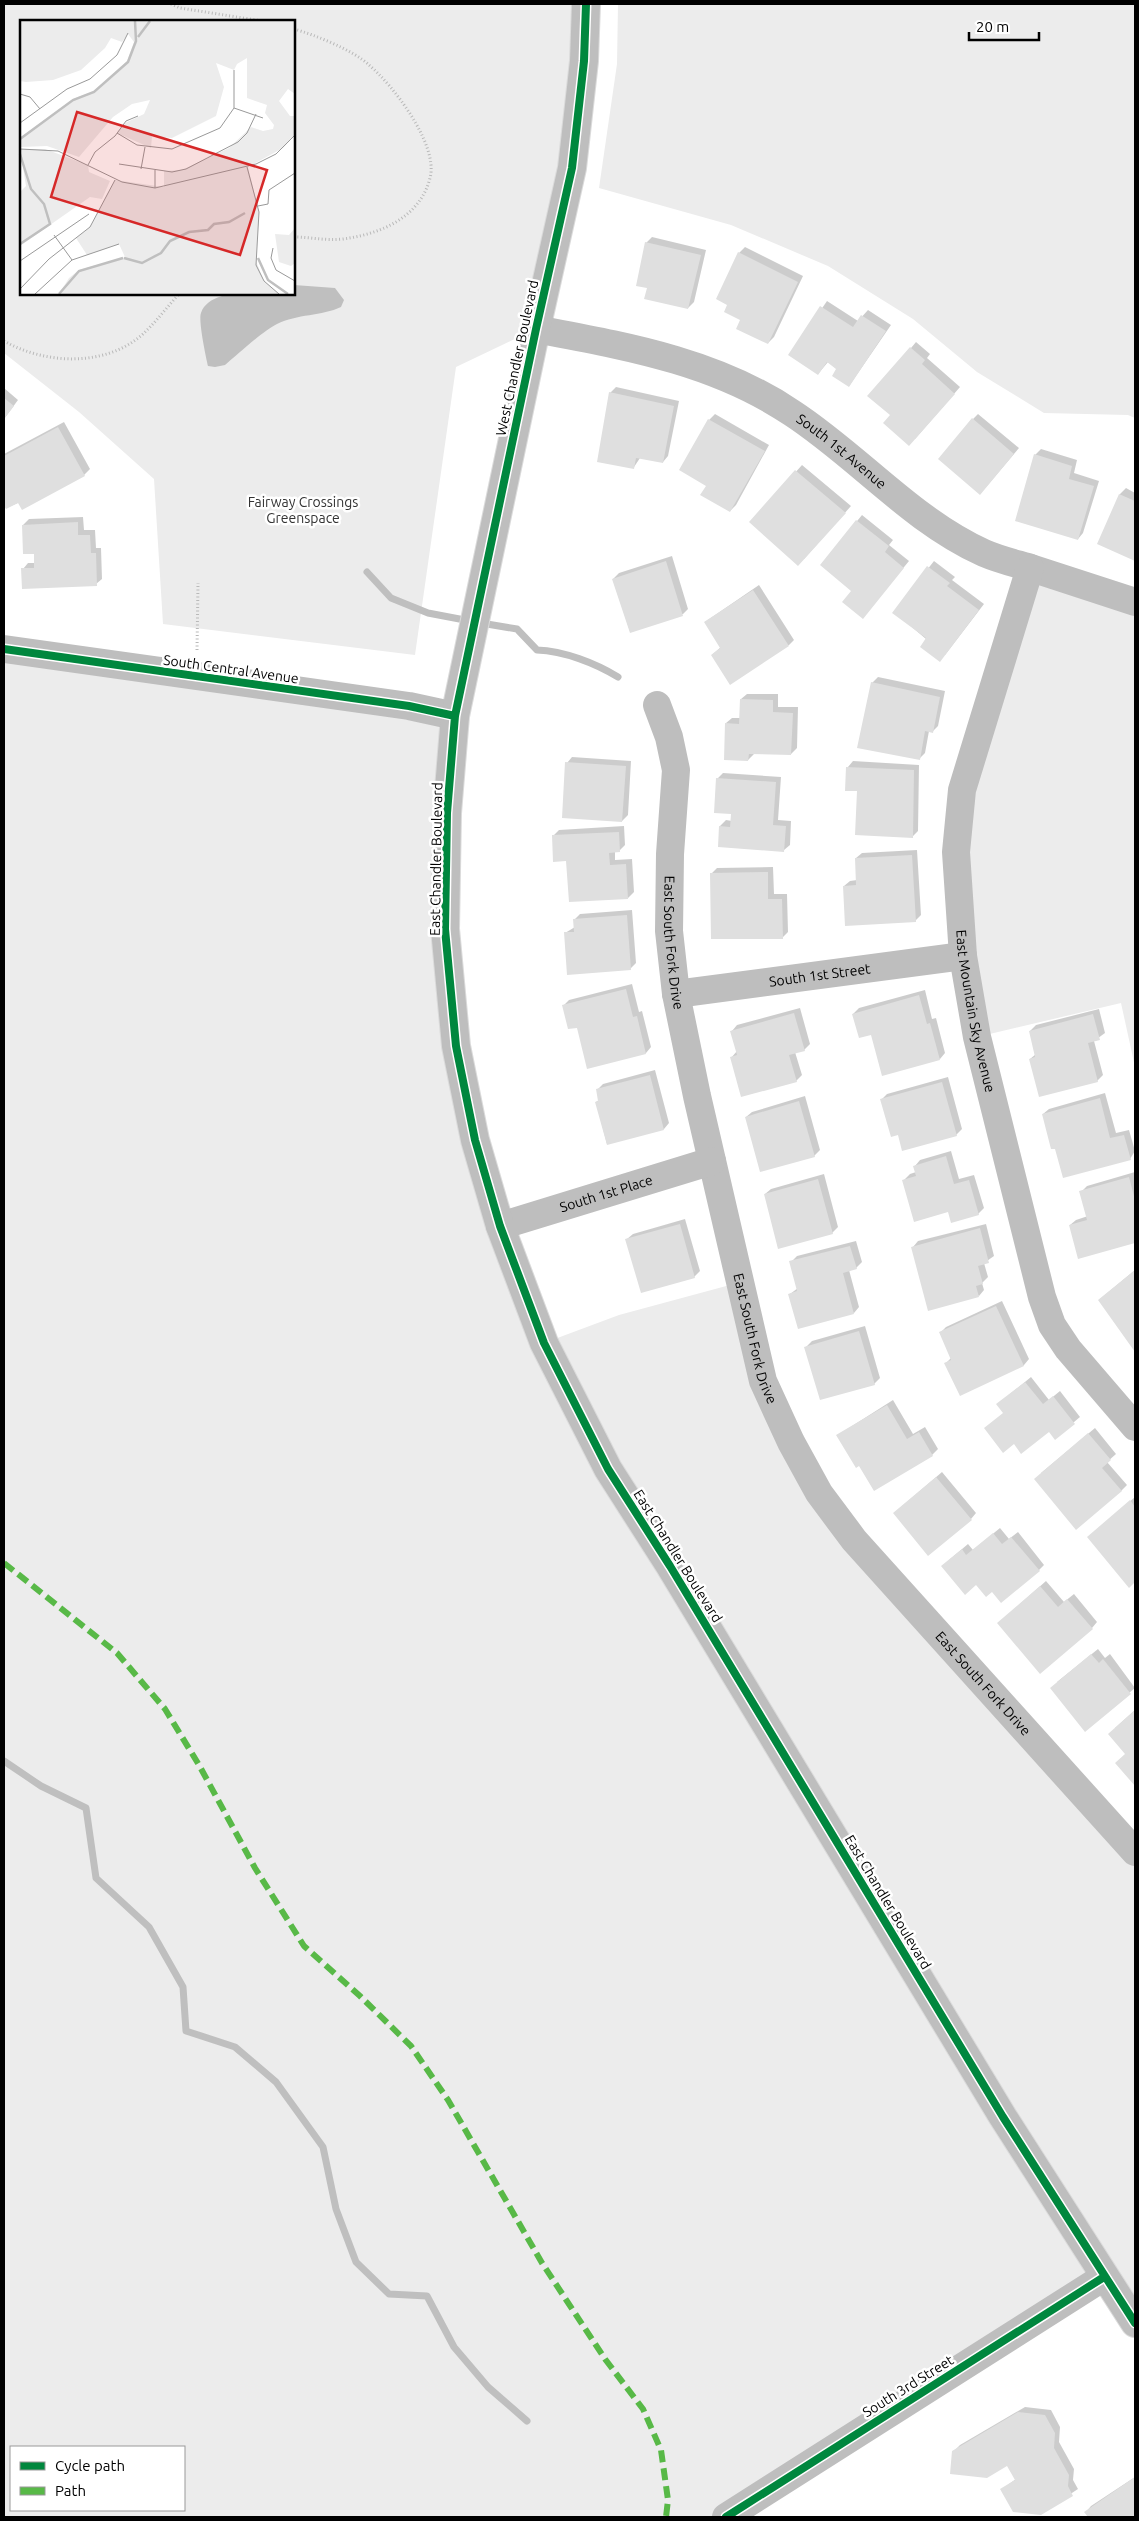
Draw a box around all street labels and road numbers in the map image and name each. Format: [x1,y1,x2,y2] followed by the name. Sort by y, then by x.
[493,279,541,437] street label: West Chandler Boulevard
[794,411,889,492] street label: South 1st Avenue
[162,652,300,686] street label: South Central Avenue
[427,782,445,936] street label: East Chandler Boulevard
[661,876,687,1011] street label: East South Fork Drive
[953,929,999,1094] street label: East Mountain Sky Avenue
[768,960,872,990] street label: South 1st Street
[558,1172,655,1215] street label: South 1st Place
[730,1272,780,1406] street label: East South Fork Drive
[631,1487,725,1625] street label: East Chandler Boulevard
[932,1628,1034,1739] street label: East South Fork Drive
[842,1832,934,1972] street label: East Chandler Boulevard
[860,2351,957,2420] street label: South 3rd Street

